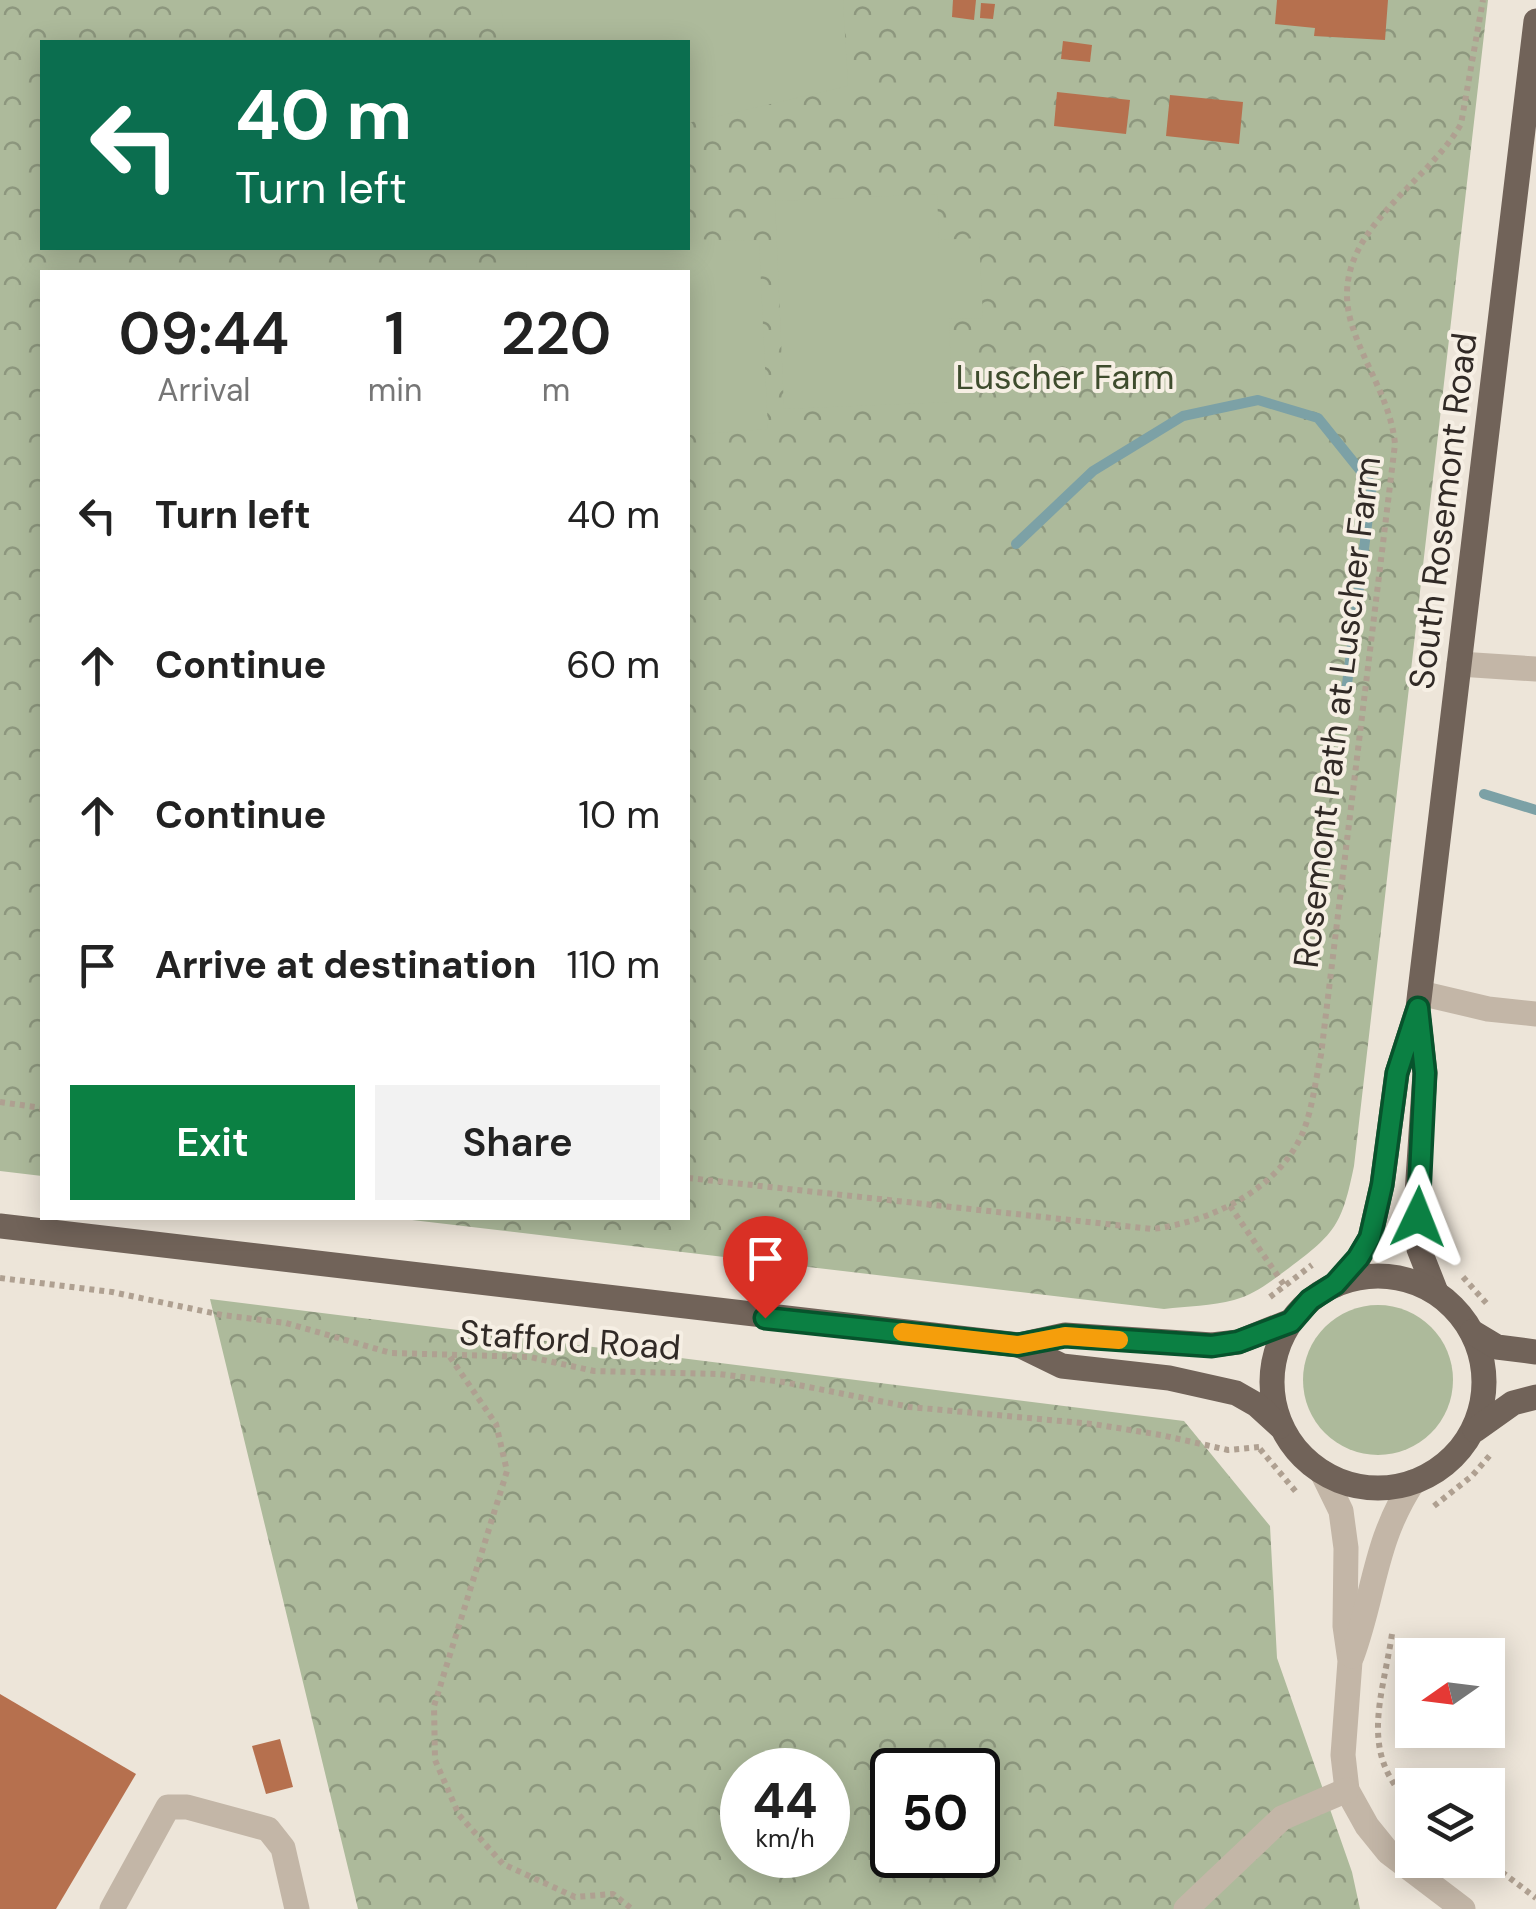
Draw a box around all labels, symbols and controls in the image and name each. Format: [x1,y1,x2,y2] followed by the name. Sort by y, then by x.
[235,70,412,161] text: 40 m
[70,80,200,210] icon: left
[235,158,407,217] text: Turn left
[118,294,289,373] text: 09:44
[385,294,405,373] text: 1
[501,294,612,373] text: 220
[1398,330,1488,692] street label: South Rosemont Road
[955,354,1175,400] park label: Luscher Farm
[157,369,250,411] text: Arrival
[368,369,422,411] text: min
[542,369,570,411] text: m
[1283,454,1391,970] street label: Rosemont Path at Luscher Farm
[70,488,125,543] icon: left
[155,490,311,540] text: Turn left
[567,490,660,540] text: 40 m
[70,638,125,693] icon: ahead
[155,640,326,690] text: Continue
[566,640,660,690] text: 60 m
[70,788,125,843] icon: ahead
[155,790,326,840] text: Continue
[578,790,660,840] text: 10 m
[70,938,125,993] icon: arrive
[155,940,537,990] text: Arrive at destination
[567,940,660,990] text: 110 m
[70,1085,355,1200] button: Exit
[375,1085,660,1200] button: Share
[1366,1165,1470,1269] position arrow
[723,1216,808,1319] pin
[738,1231,793,1286] icon: arrive
[458,1309,682,1371] street label: Stafford Road
[1395,1638,1505,1748] north arrow
[1395,1638,1505,1878] map controls
[870,1748,1000,1878] speed limit sign: 50
[753,1768,818,1834] text: 44
[1395,1768,1505,1878] button: layers
[755,1822,815,1855] text: km/h

